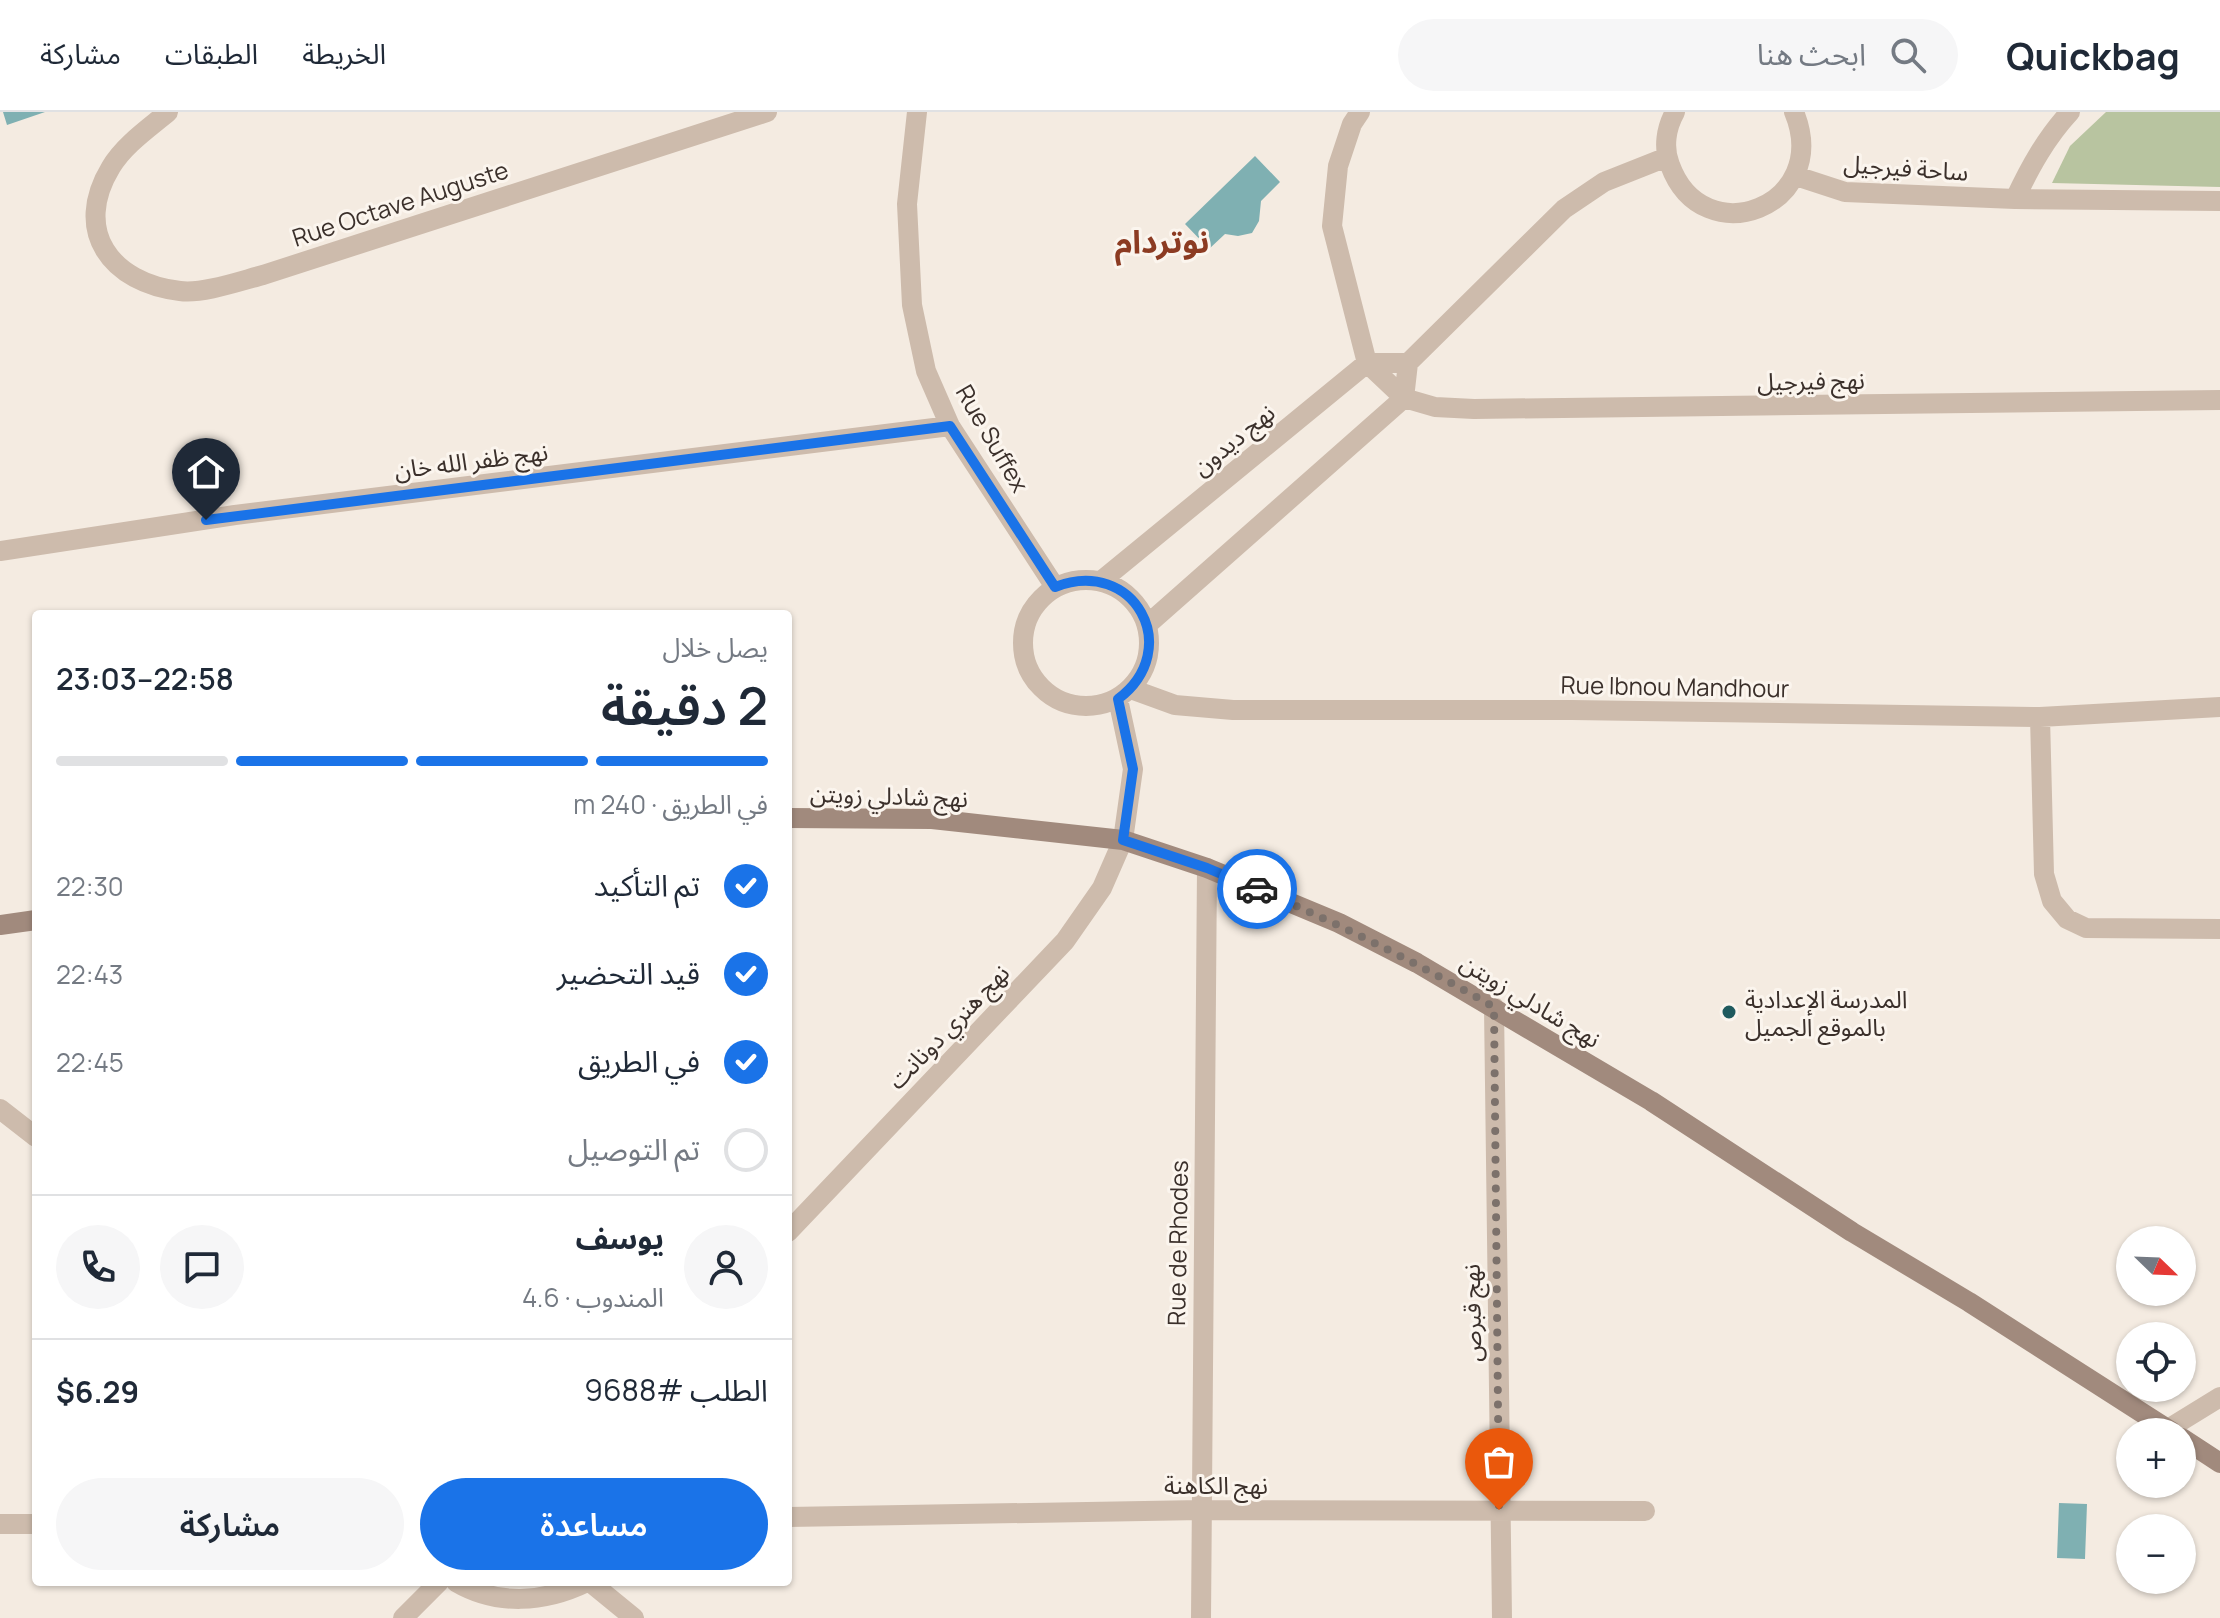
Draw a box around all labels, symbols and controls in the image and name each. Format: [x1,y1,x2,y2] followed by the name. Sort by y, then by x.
[1398,19,1958,91] search box
[2006,29,2180,81] text: Quickbag
[1757,33,1866,74] text: ابحث هنا
[1886,33,1930,77] icon: search
[40,34,121,72] text: مشاركة
[165,34,258,72] text: الطبقات
[302,34,386,72] text: الخريطة
[1842,146,1970,188] street label: ساحة فيرجيل
[288,152,512,254] street label: Rue Octave Auguste
[1115,219,1209,267] district label: نوتردام
[1757,363,1865,399] street label: نهج فيرجيل
[949,378,1037,498] street label: Rue Suffex
[1185,395,1283,484] street label: نهج ديدون
[392,434,550,488] street label: نهج ظفر الله خان
[172,438,240,520] pin
[184,450,228,494] icon: home
[662,629,768,665] text: يصل خلال
[56,658,234,699] text: 22:58–23:03
[1560,668,1790,704] street label: Rue Ibnou Mandhour
[601,670,768,741] text: 2 دقيقة
[809,776,969,818] street label: نهج شادلي زويتن
[573,786,768,822] text: في الطريق · 240 m
[1217,849,1297,929] courier
[594,864,700,905] text: تم التأكيد
[724,864,768,908] icon: check
[1235,867,1279,911] icon: car
[56,868,124,904] text: 22:30
[1453,945,1607,1058] street label: نهج شادلي زويتن
[557,952,700,993] text: قيد التحضير
[724,952,768,996] icon: check
[56,956,123,992] text: 22:43
[880,956,1019,1098] street label: نهج هنري دونانت
[1745,982,1907,1045] place label: المدرسة الإعدادية بالموقع الجميل
[1720,1003,1738,1021] marker: المدرسة الإعدادية بالموقع الجميل
[578,1040,700,1081] text: في الطريق
[724,1040,768,1084] icon: check
[56,1044,124,1080] text: 22:45
[568,1128,700,1169] text: تم التوصيل
[1159,1160,1195,1326] street label: Rue de Rhodes
[576,1217,664,1258] text: يوسف
[56,1225,140,1309] button: phone
[160,1225,244,1309] button: chat
[684,1225,768,1309] button: person
[2116,1226,2196,1306] north arrow
[2116,1226,2196,1594] map controls
[1454,1264,1490,1362] street label: نهج قبرص
[522,1279,664,1315] text: المندوب · 4.6
[2116,1322,2196,1402] button: locate
[584,1369,768,1410] text: الطلب #9688
[56,1371,139,1412] text: $6.29
[2116,1418,2196,1498] button: +
[1465,1428,1533,1510] pin
[1477,1440,1521,1484] icon: bag
[1164,1468,1268,1503] street label: نهج الكاهنة
[56,1478,404,1570] button: مشاركة
[420,1478,768,1570] button: مساعدة
[2116,1514,2196,1594] button: −

